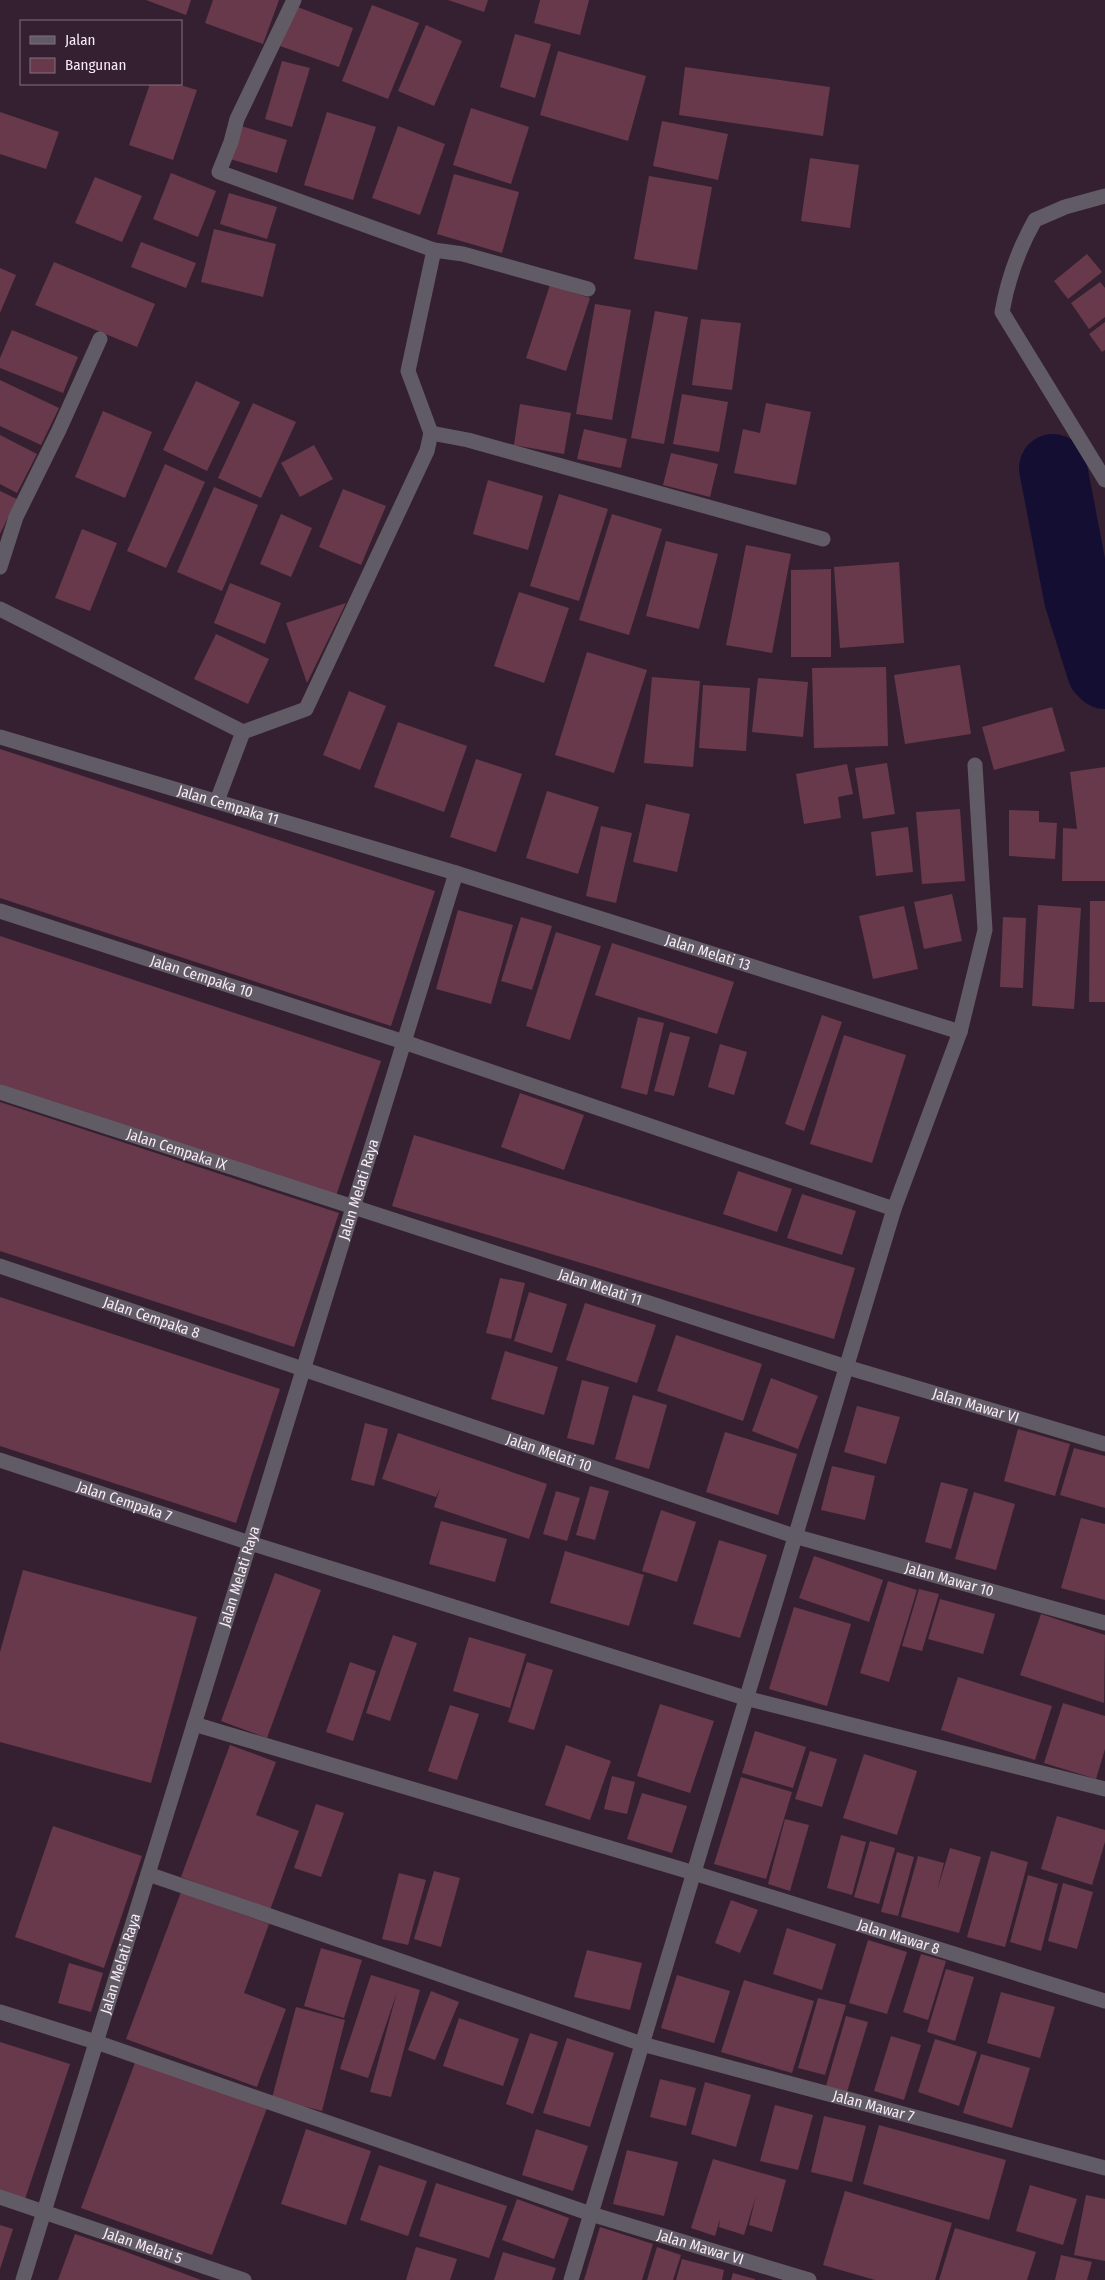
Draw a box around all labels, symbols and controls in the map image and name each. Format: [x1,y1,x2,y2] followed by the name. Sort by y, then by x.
[20,20,182,85] legend
[65,31,95,49] text: Jalan
[65,56,126,74] text: Bangunan
[175,781,281,829] street label: Jalan Cempaka 11
[663,931,753,974] street label: Jalan Melati 13
[148,951,255,1001] street label: Jalan Cempaka 10
[124,1125,230,1174] street label: Jalan Cempaka IX
[335,1137,383,1242] street label: Jalan Melati Raya
[556,1265,644,1309] street label: Jalan Melati 11
[101,1293,202,1342] street label: Jalan Cempaka 8
[930,1384,1021,1427] street label: Jalan Mawar VI
[504,1430,594,1476] street label: Jalan Melati 10
[74,1477,174,1525] street label: Jalan Cempaka 7
[216,1524,263,1629] street label: Jalan Melati Raya
[903,1558,996,1600] street label: Jalan Mawar 10
[96,1911,144,2016] street label: Jalan Melati Raya
[855,1915,942,1958] street label: Jalan Mawar 8
[831,2086,916,2126] street label: Jalan Mawar 7
[101,2224,185,2267] street label: Jalan Melati 5
[655,2226,746,2269] street label: Jalan Mawar VI

